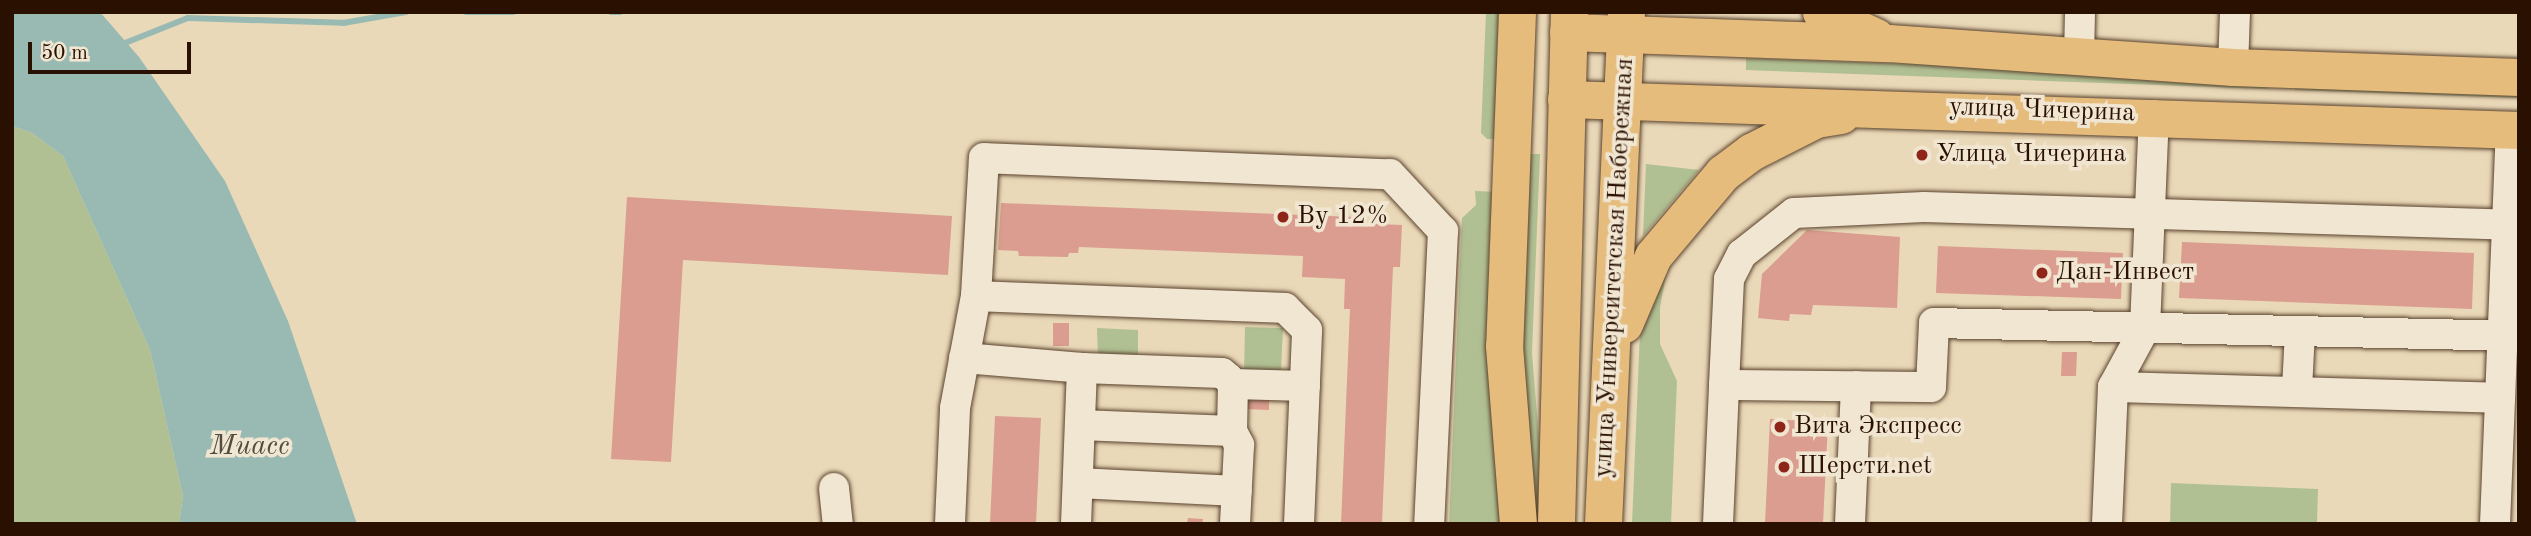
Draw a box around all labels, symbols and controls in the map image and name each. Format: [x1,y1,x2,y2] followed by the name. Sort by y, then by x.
[32,28,194,72] scale bar
[41,43,88,64] text: 50 m
[1588,57,1642,479] street label: улица Университетская Набережная
[1948,92,2136,130] street label: улица Чичерина
[1936,139,2126,171] place label: Улица Чичерина
[1914,147,1930,163] marker: Улица Чичерина
[1297,201,1389,233] place label: Ву 12%
[1275,209,1291,225] marker: Ву 12%
[2056,257,2194,289] place label: Дан-Инвест
[2034,265,2050,281] marker: Дан-Инвест
[1794,411,1962,443] place label: Вита Экспресс
[1772,419,1788,435] marker: Вита Экспресс
[210,430,290,464] water label: Миасс
[1798,451,1932,483] place label: Шерсти.net
[1776,459,1792,475] marker: Шерсти.net

